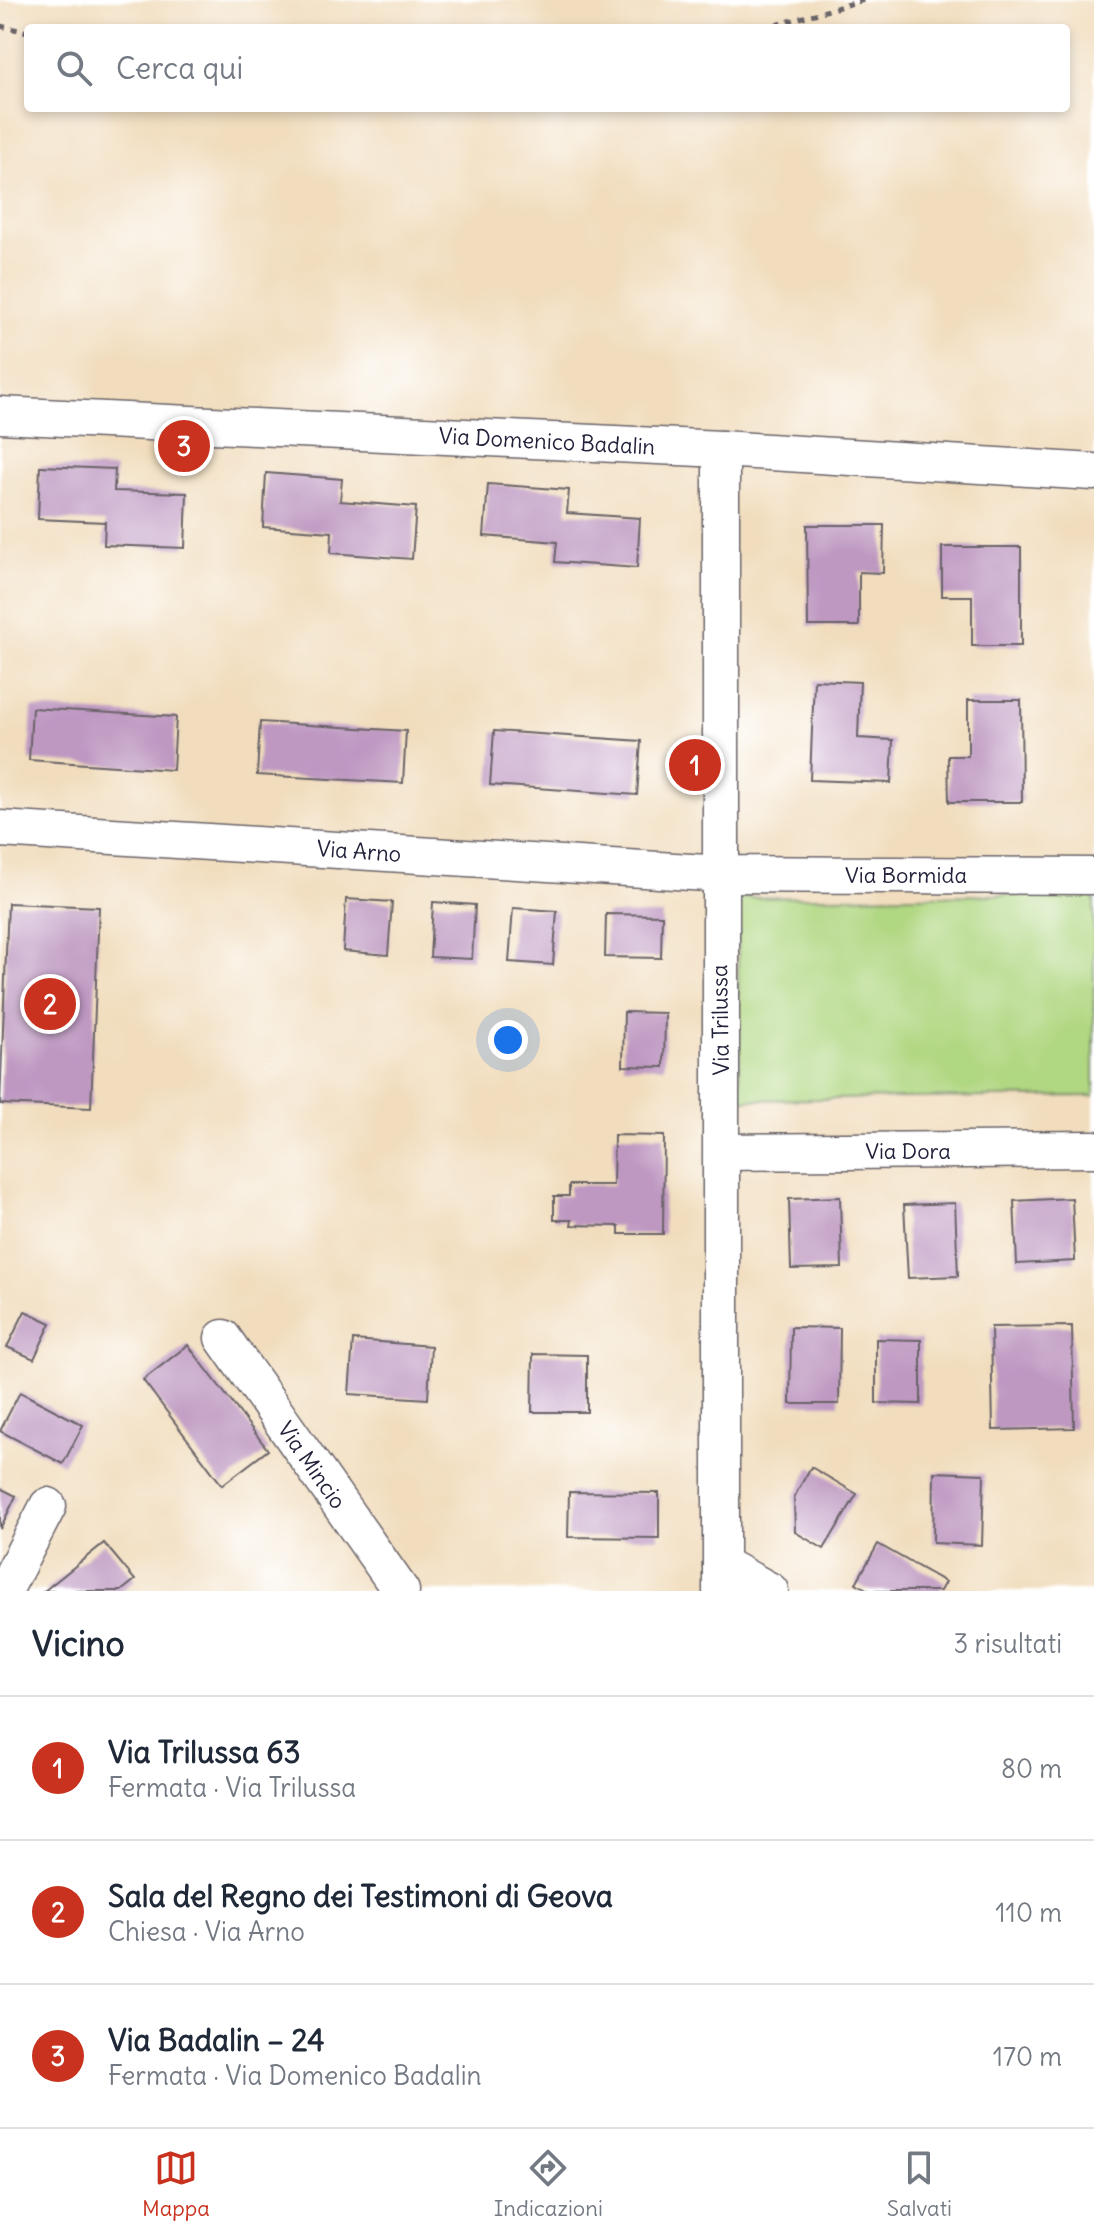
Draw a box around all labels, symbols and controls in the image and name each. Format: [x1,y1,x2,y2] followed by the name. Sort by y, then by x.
[24,24,1070,112] search box
[52,46,96,90] icon: search
[116,49,243,87] text: Cerca qui
[158,416,210,476] pin: 3
[438,421,656,461] street label: Via Domenico Badalin
[669,735,721,795] pin: 1
[316,834,402,868] street label: Via Arno
[845,861,967,889] street label: Via Bormida
[705,964,735,1076] street label: Via Trilussa
[24,974,76,1034] pin: 2
[488,1020,528,1060] your location
[865,1137,951,1165] street label: Via Dora
[272,1416,352,1514] street label: Via Mincio
[32,1622,125,1665] text: Vicino
[954,1627,1062,1660] text: 3 risultati
[108,1733,301,1771] text: Via Trilussa 63
[53,1752,63,1785] text: 1
[1001,1752,1062,1785] text: 80 m
[108,1771,356,1804] text: Fermata · Via Trilussa
[108,1877,613,1915] text: Sala del Regno dei Testimoni di Geova
[51,1896,65,1929] text: 2
[995,1896,1062,1929] text: 110 m
[108,1915,305,1948] text: Chiesa · Via Arno
[108,2021,325,2059] text: Via Badalin – 24
[51,2040,65,2073] text: 3
[993,2040,1062,2073] text: 170 m
[108,2059,482,2092] text: Fermata · Via Domenico Badalin
[142,2146,210,2222] tab: Mappa
[494,2146,603,2222] tab: Indicazioni
[887,2146,952,2222] tab: Salvati

